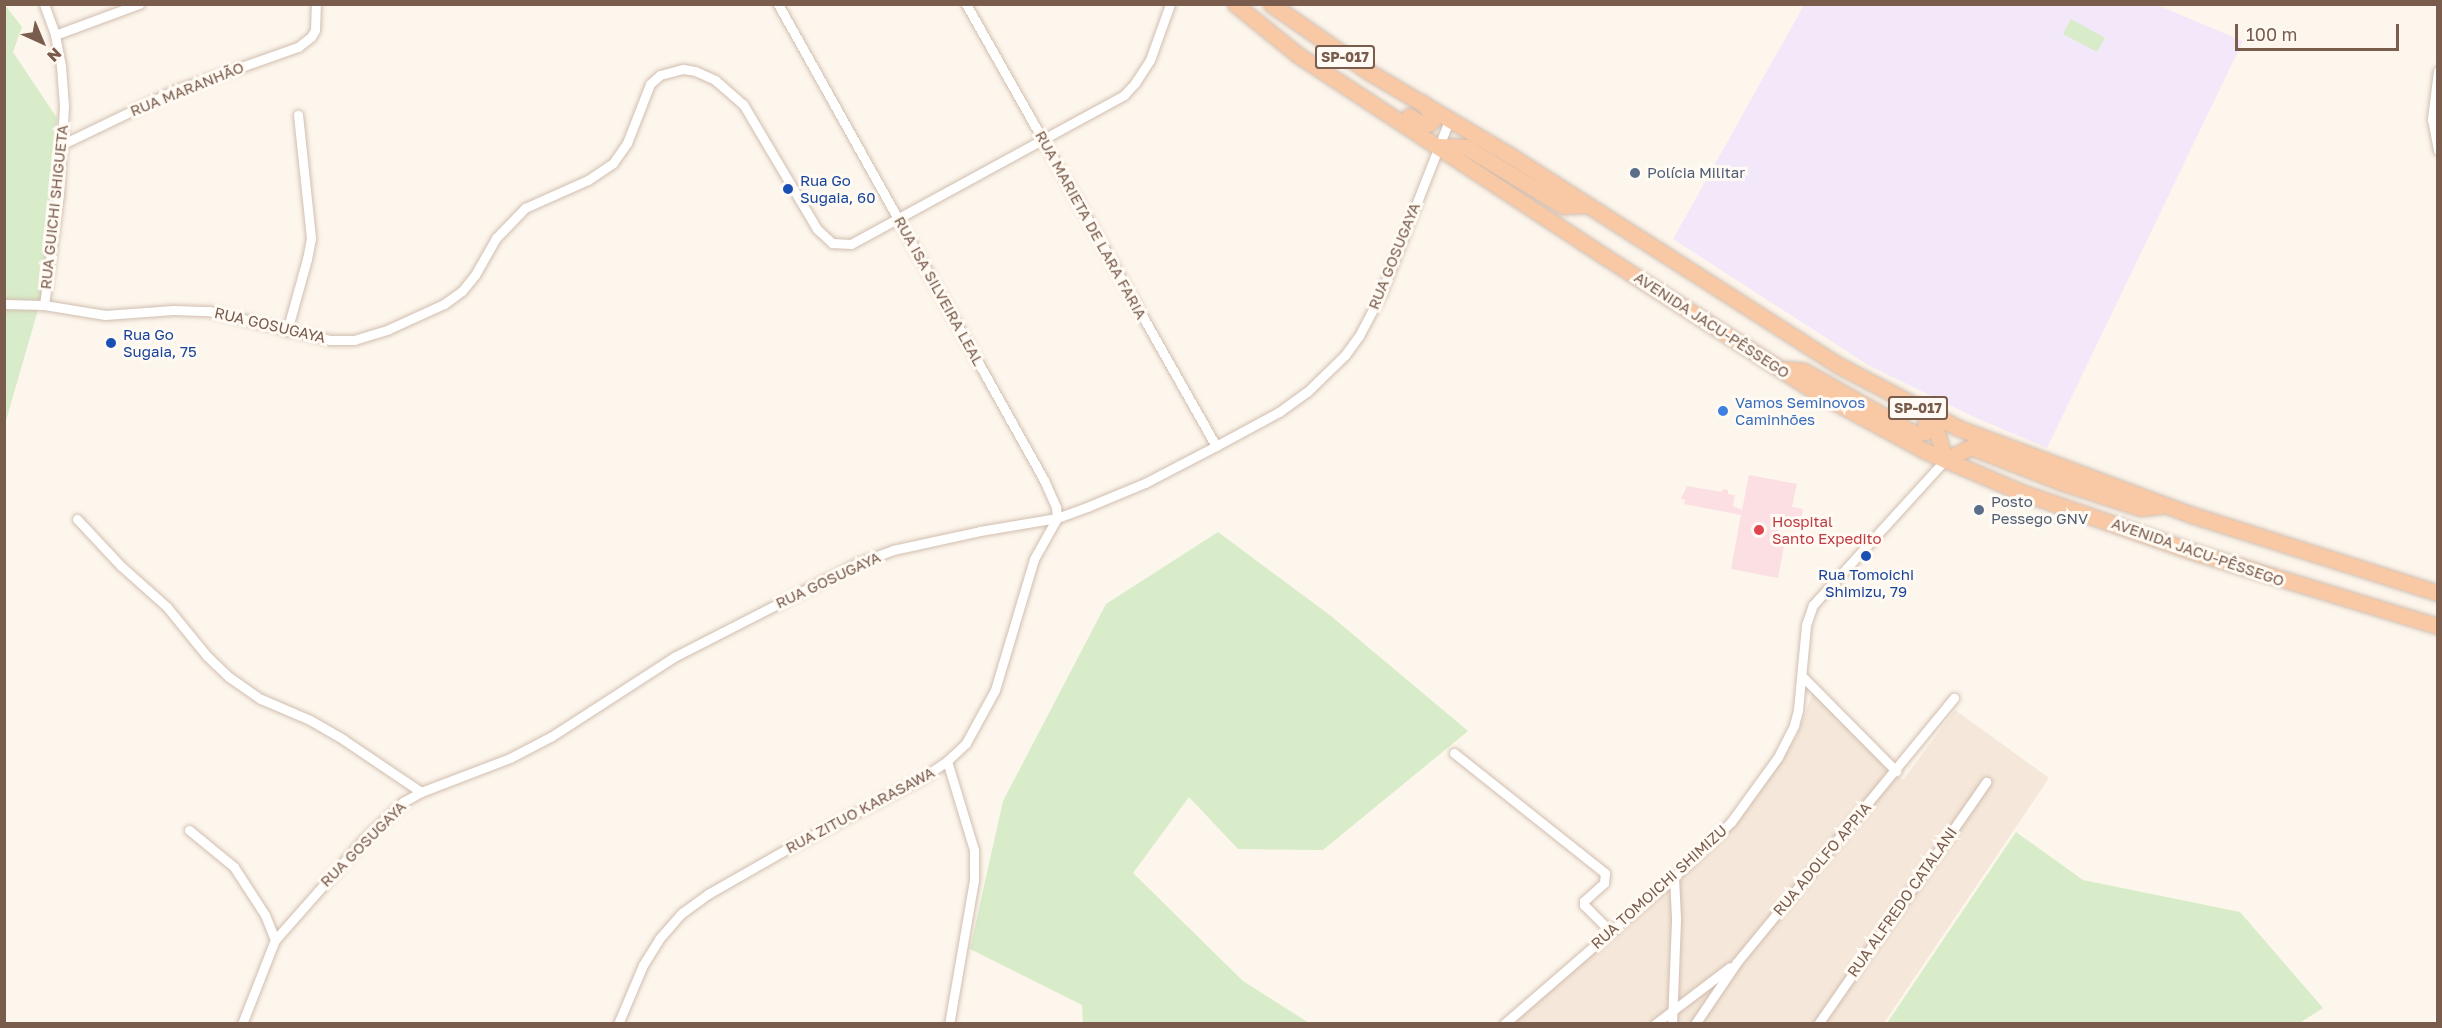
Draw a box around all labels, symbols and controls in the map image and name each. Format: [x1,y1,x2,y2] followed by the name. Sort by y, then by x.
[12,12,72,72] north arrow
[2238,12,2402,50] scale bar
[2246,23,2297,45] text: 100 m
[43,44,66,66] text: N
[1314,46,1376,68] road number: SP-017
[127,58,247,120] street label: RUA MARANHÃO
[36,124,72,290] street label: RUA GUICHI SHIGUETA
[1032,128,1150,322] street label: RUA MARIETA DE LARA FARIA
[1647,164,1745,182] place label: Polícia Militar
[1628,166,1642,180] marker: Polícia Militar
[800,171,875,206] place label: Rua Go Sugaia, 60
[781,182,795,196] marker: Rua Go Sugaia, 60
[1364,200,1424,312] street label: RUA GOSUGAYA
[890,213,988,369] street label: RUA ISA SILVEIRA LEAL
[1631,268,1793,382] street label: AVENIDA JACU-PÊSSEGO
[213,303,327,347] street label: RUA GOSUGAYA
[123,325,197,360] place label: Rua Go Sugaia, 75
[104,336,118,350] marker: Rua Go Sugaia, 75
[1735,393,1865,428] place label: Vamos Seminovos Caminhões
[1886,397,1950,419] road number: SP-017
[1716,404,1730,418] marker: Vamos Seminovos Caminhões
[1991,492,2088,527] place label: Posto Pessego GNV
[1972,503,1986,517] marker: Posto Pessego GNV
[1772,512,1881,547] place label: Hospital Santo Expedito
[2109,514,2287,590] street label: AVENIDA JACU-PÊSSEGO
[1750,521,1768,539] marker: Hospital Santo Expedito
[773,548,883,612] street label: RUA GOSUGAYA
[1859,549,1873,563] marker: Rua Tomoichi Shimizu, 79
[1818,565,1914,600] place label: Rua Tomoichi Shimizu, 79
[782,763,938,857] street label: RUA ZITUO KARASAWA
[316,797,410,891] street label: RUA GOSUGAYA
[1769,799,1875,919] street label: RUA ADOLFO APPIA
[1587,821,1731,953] street label: RUA TOMOICHI SHIMIZU
[1843,824,1961,980] street label: RUA ALFREDO CATALANI

